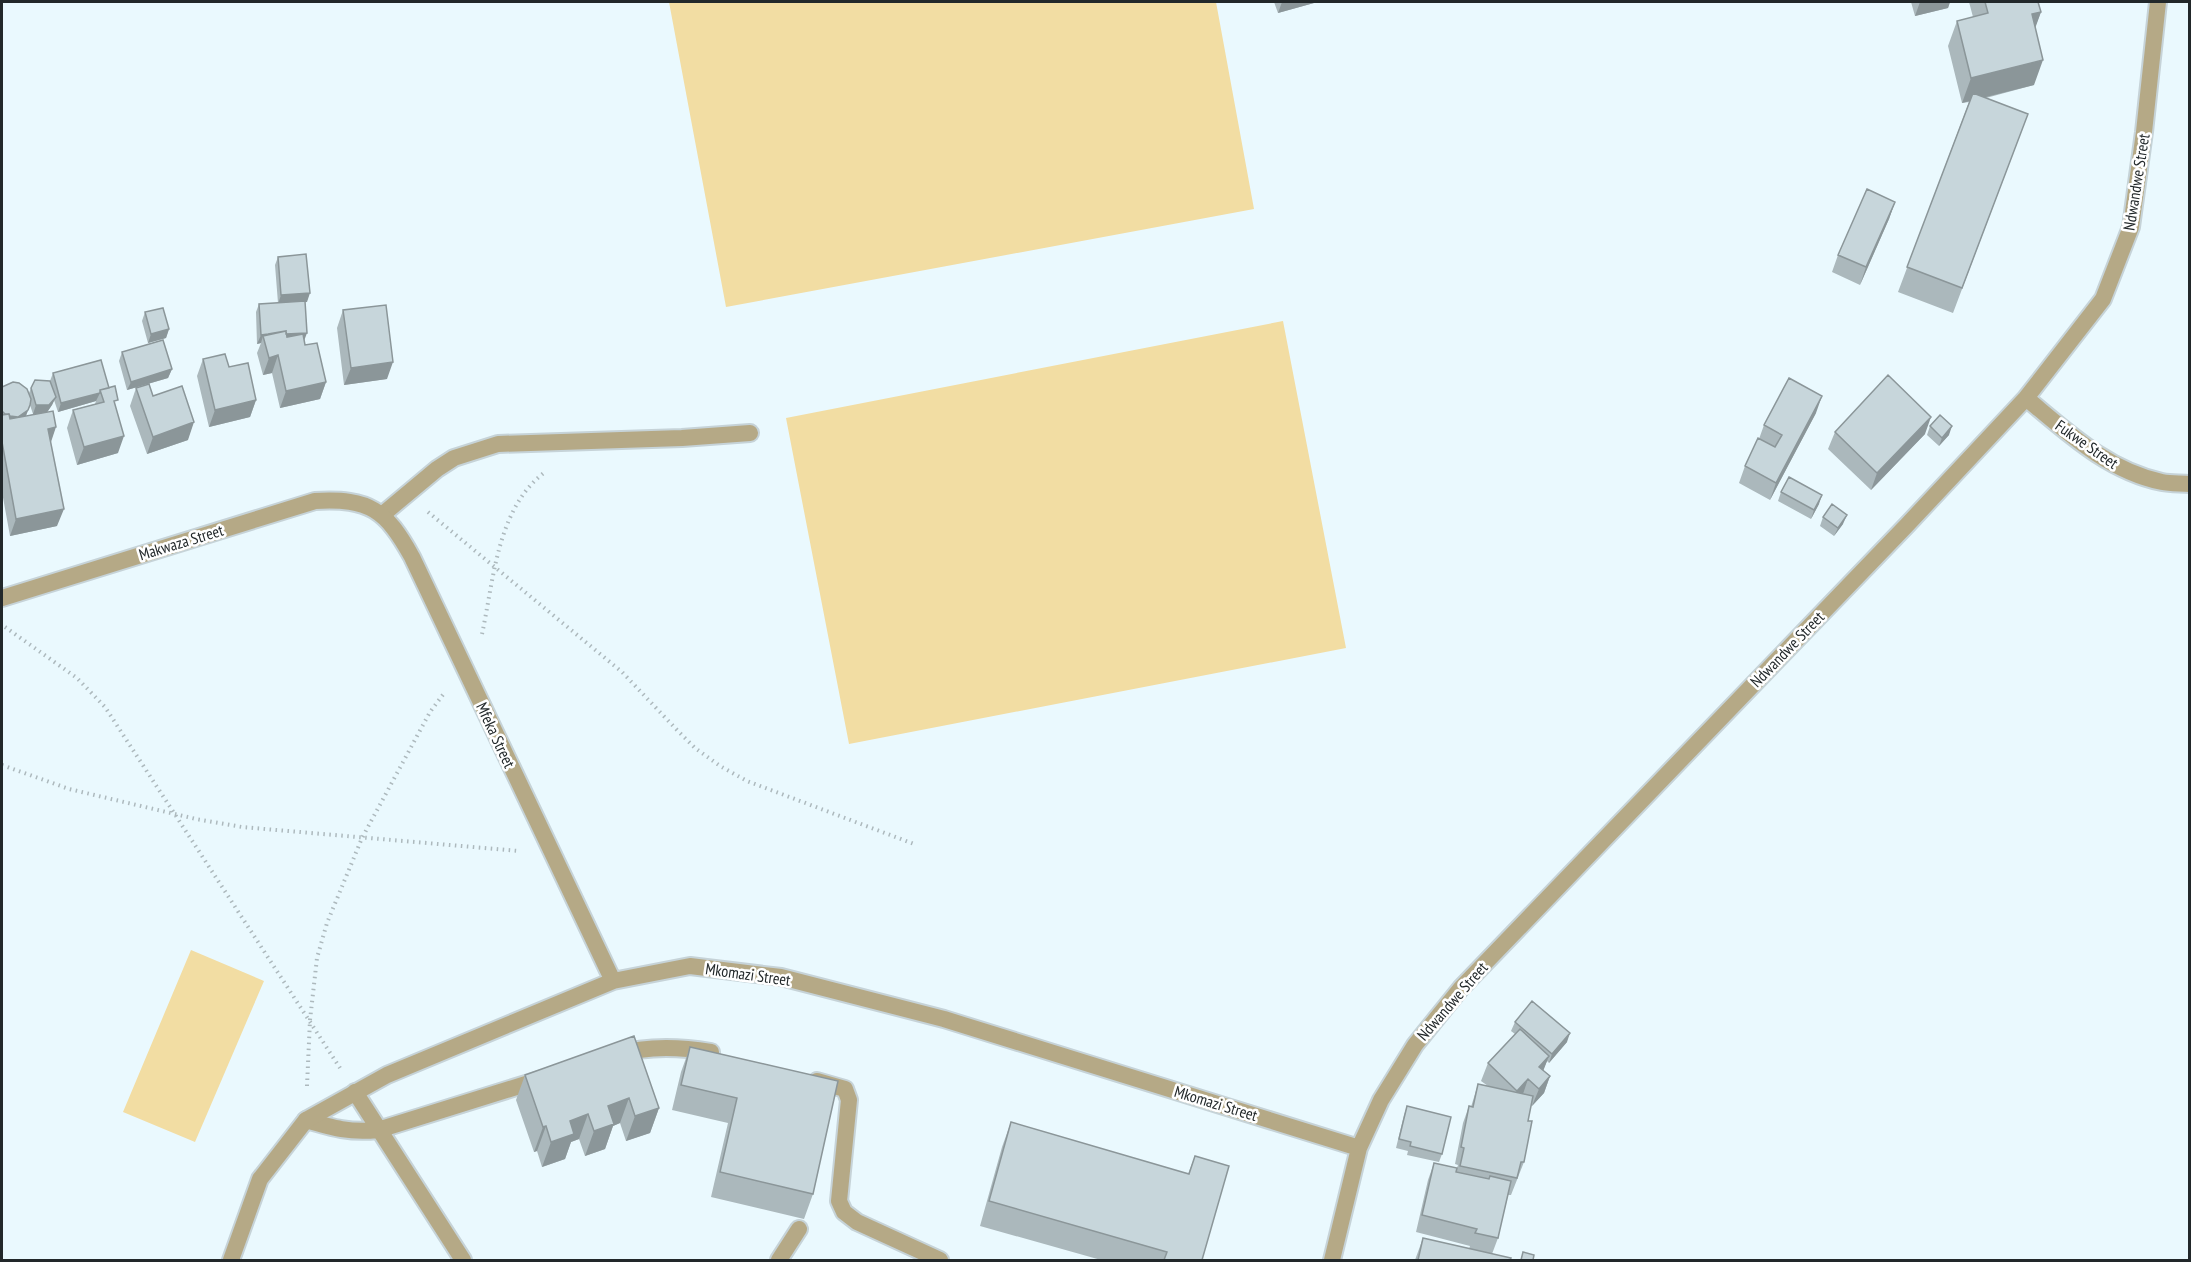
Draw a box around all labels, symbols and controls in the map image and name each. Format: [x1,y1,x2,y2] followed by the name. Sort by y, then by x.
[2118,132,2154,232] street label: Ndwandwe Street
[2052,415,2123,473] street label: Fukwe Street
[136,519,226,564] street label: Makwaza Street
[1746,606,1829,691] street label: Ndwandwe Street
[472,699,520,771] street label: Mfeka Street
[1412,957,1492,1044] street label: Ndwandwe Street
[704,958,792,990] street label: Mkomazi Street
[1172,1081,1260,1125] street label: Mkomazi Street

